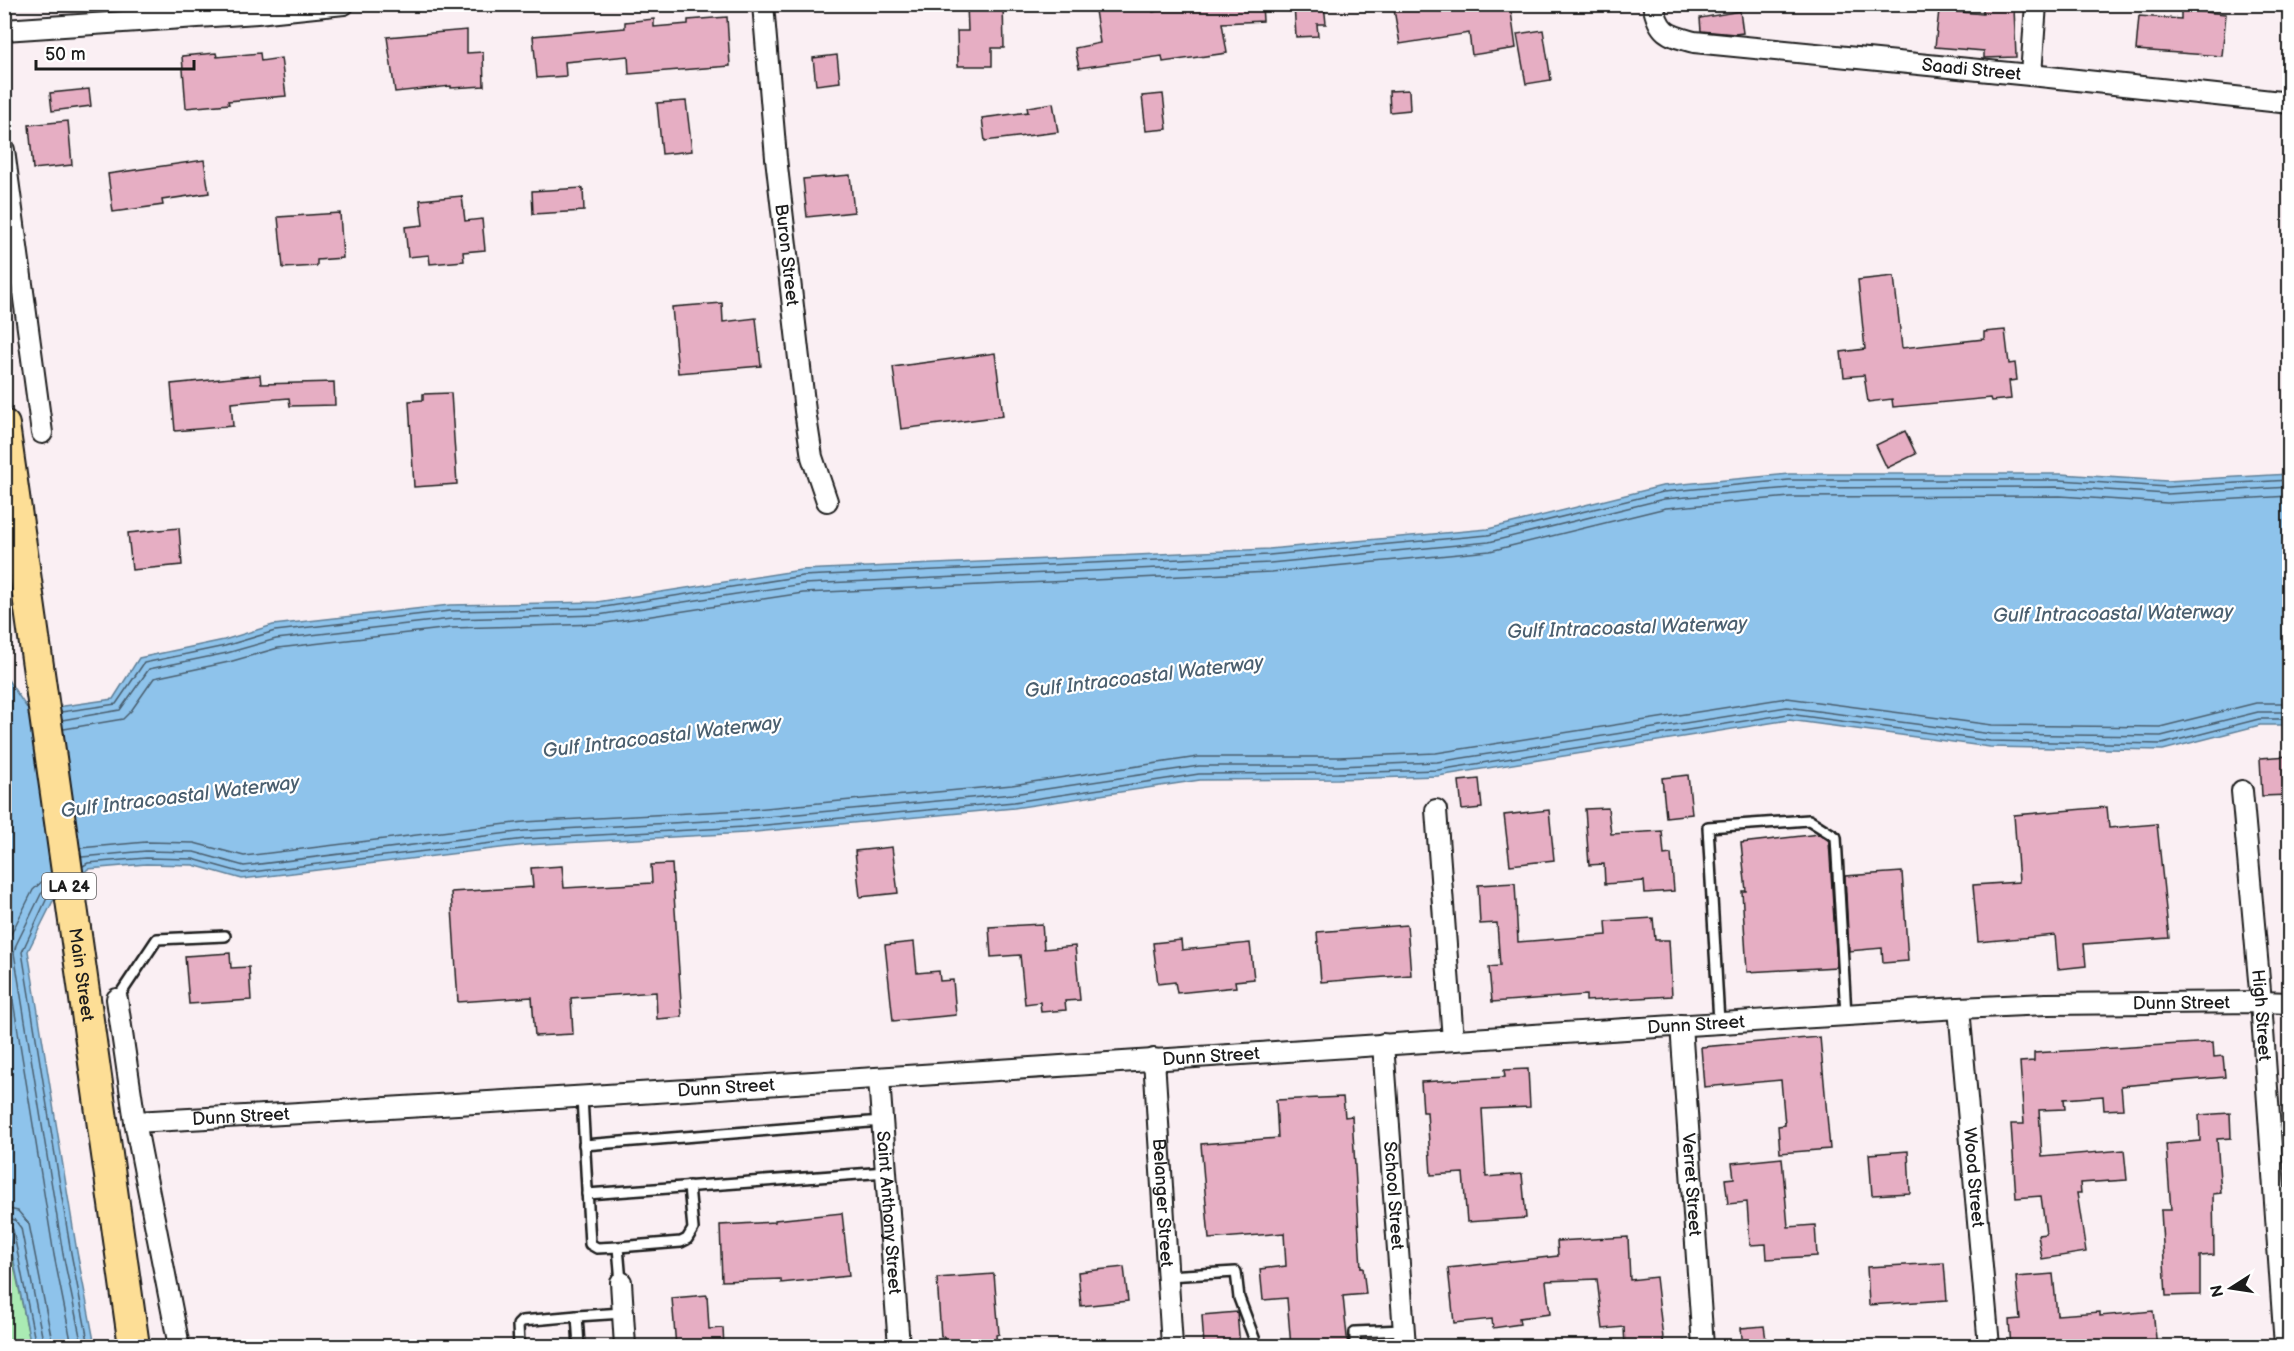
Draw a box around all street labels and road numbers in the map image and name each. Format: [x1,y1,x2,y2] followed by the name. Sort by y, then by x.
[1921,54,2023,85] street label: Saadi Street
[770,203,803,308] street label: Buron Street
[42,873,96,899] road number: LA 24
[64,927,98,1023] street label: Main Street
[2247,969,2275,1062] street label: High Street
[2133,992,2231,1014] street label: Dunn Street
[1647,1011,1746,1039] street label: Dunn Street
[1162,1043,1261,1070] street label: Dunn Street
[677,1074,776,1102] street label: Dunn Street
[192,1104,291,1130] street label: Dunn Street
[1959,1127,1988,1229] street label: Wood Street
[872,1130,905,1296] street label: Saint Anthony Street
[1677,1132,1705,1237] street label: Verret Street
[1148,1138,1177,1268] street label: Belanger Street
[1379,1141,1408,1251] street label: School Street

